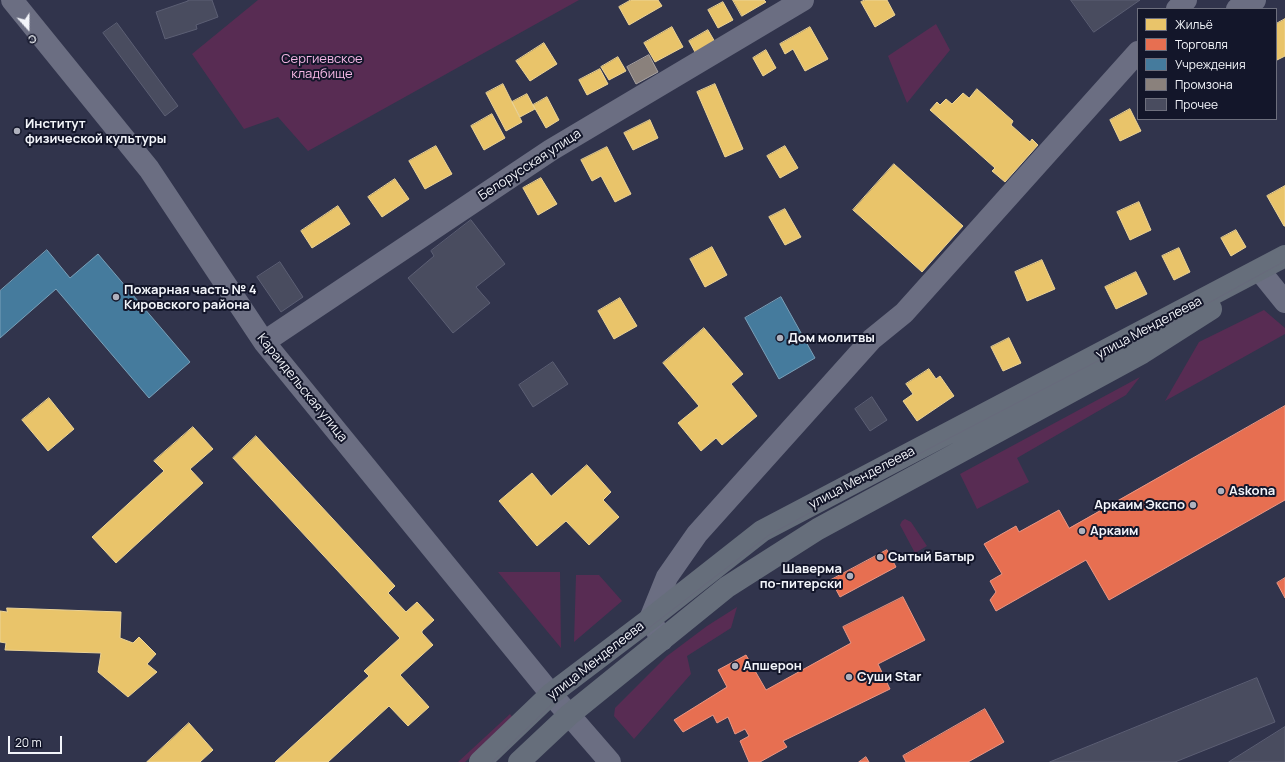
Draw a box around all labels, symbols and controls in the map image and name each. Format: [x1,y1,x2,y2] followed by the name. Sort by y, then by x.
[8,8,48,48] north arrow
[1137,8,1277,120] legend
[1175,16,1213,33] text: Жильё
[26,31,39,48] text: С
[1175,36,1228,53] text: Торговля
[281,51,363,82] park label: Сергиевское кладбище
[1175,56,1246,73] text: Учреждения
[1175,76,1233,93] text: Промзона
[1175,96,1218,113] text: Прочее
[25,116,166,147] place label: Институт физической культуры
[12,126,22,136] marker: Институт физической культуры
[476,126,584,204] street label: Белорусская улица
[124,282,257,313] place label: Пожарная часть № 4 Кировского района
[111,292,121,302] marker: Пожарная часть № 4 Кировского района
[1093,293,1205,363] street label: улица Менделеева
[788,330,875,346] place label: Дом молитвы
[254,331,350,445] street label: Караидельская улица
[775,333,785,343] marker: Дом молитвы
[806,443,918,513] street label: улица Менделеева
[1229,483,1275,499] place label: Askona
[1216,486,1226,496] marker: Askona
[1094,497,1185,513] place label: Аркаим Экспо
[1188,500,1198,510] marker: Аркаим Экспо
[1090,523,1139,539] place label: Аркаим
[1077,526,1087,536] marker: Аркаим
[888,549,975,565] place label: Сытый Батыр
[875,552,885,562] marker: Сытый Батыр
[760,561,842,592] place label: Шаверма по-питерски
[845,571,855,581] marker: Шаверма по-питерски
[545,619,647,703] street label: улица Менделеева
[743,658,802,674] place label: Апшерон
[730,661,740,671] marker: Апшерон
[857,669,922,685] place label: Суши Star
[844,672,854,682] marker: Суши Star
[10,728,64,754] scale bar
[15,734,42,751] text: 20 m

